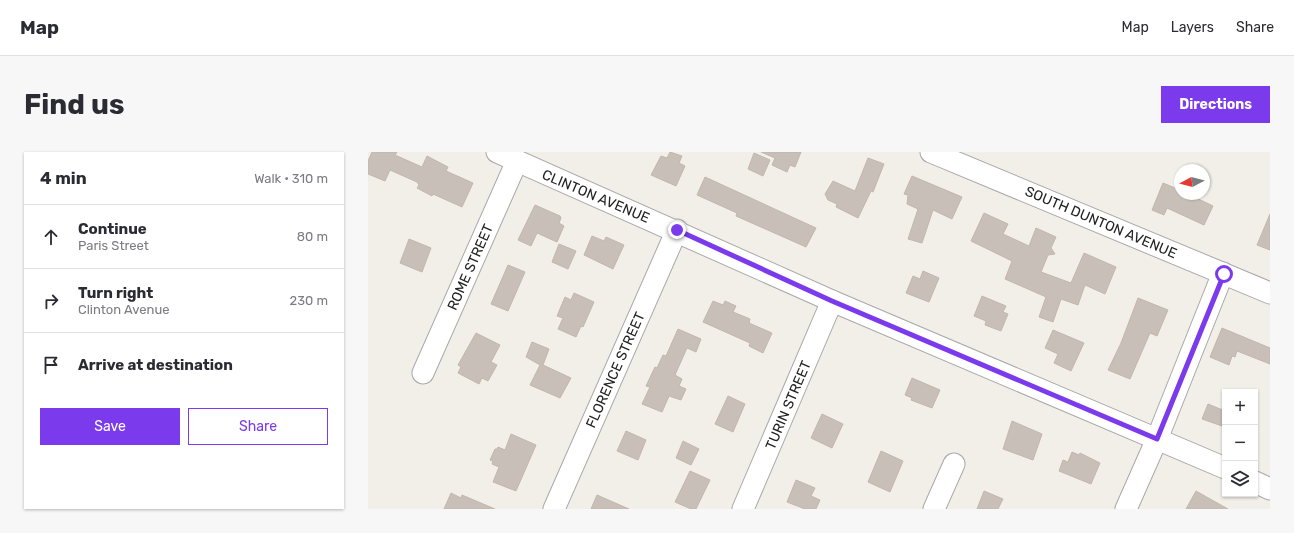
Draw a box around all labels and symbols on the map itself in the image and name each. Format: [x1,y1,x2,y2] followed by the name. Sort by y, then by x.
[1174,164,1210,200] north arrow
[539,166,652,227] street label: CLINTON AVENUE
[1022,183,1179,262] street label: SOUTH DUNTON AVENUE
[444,221,497,313] street label: ROME STREET
[668,221,686,239] route end
[1215,265,1233,283] route start
[582,310,649,431] street label: FLORENCE STREET
[762,358,815,452] street label: TURIN STREET

